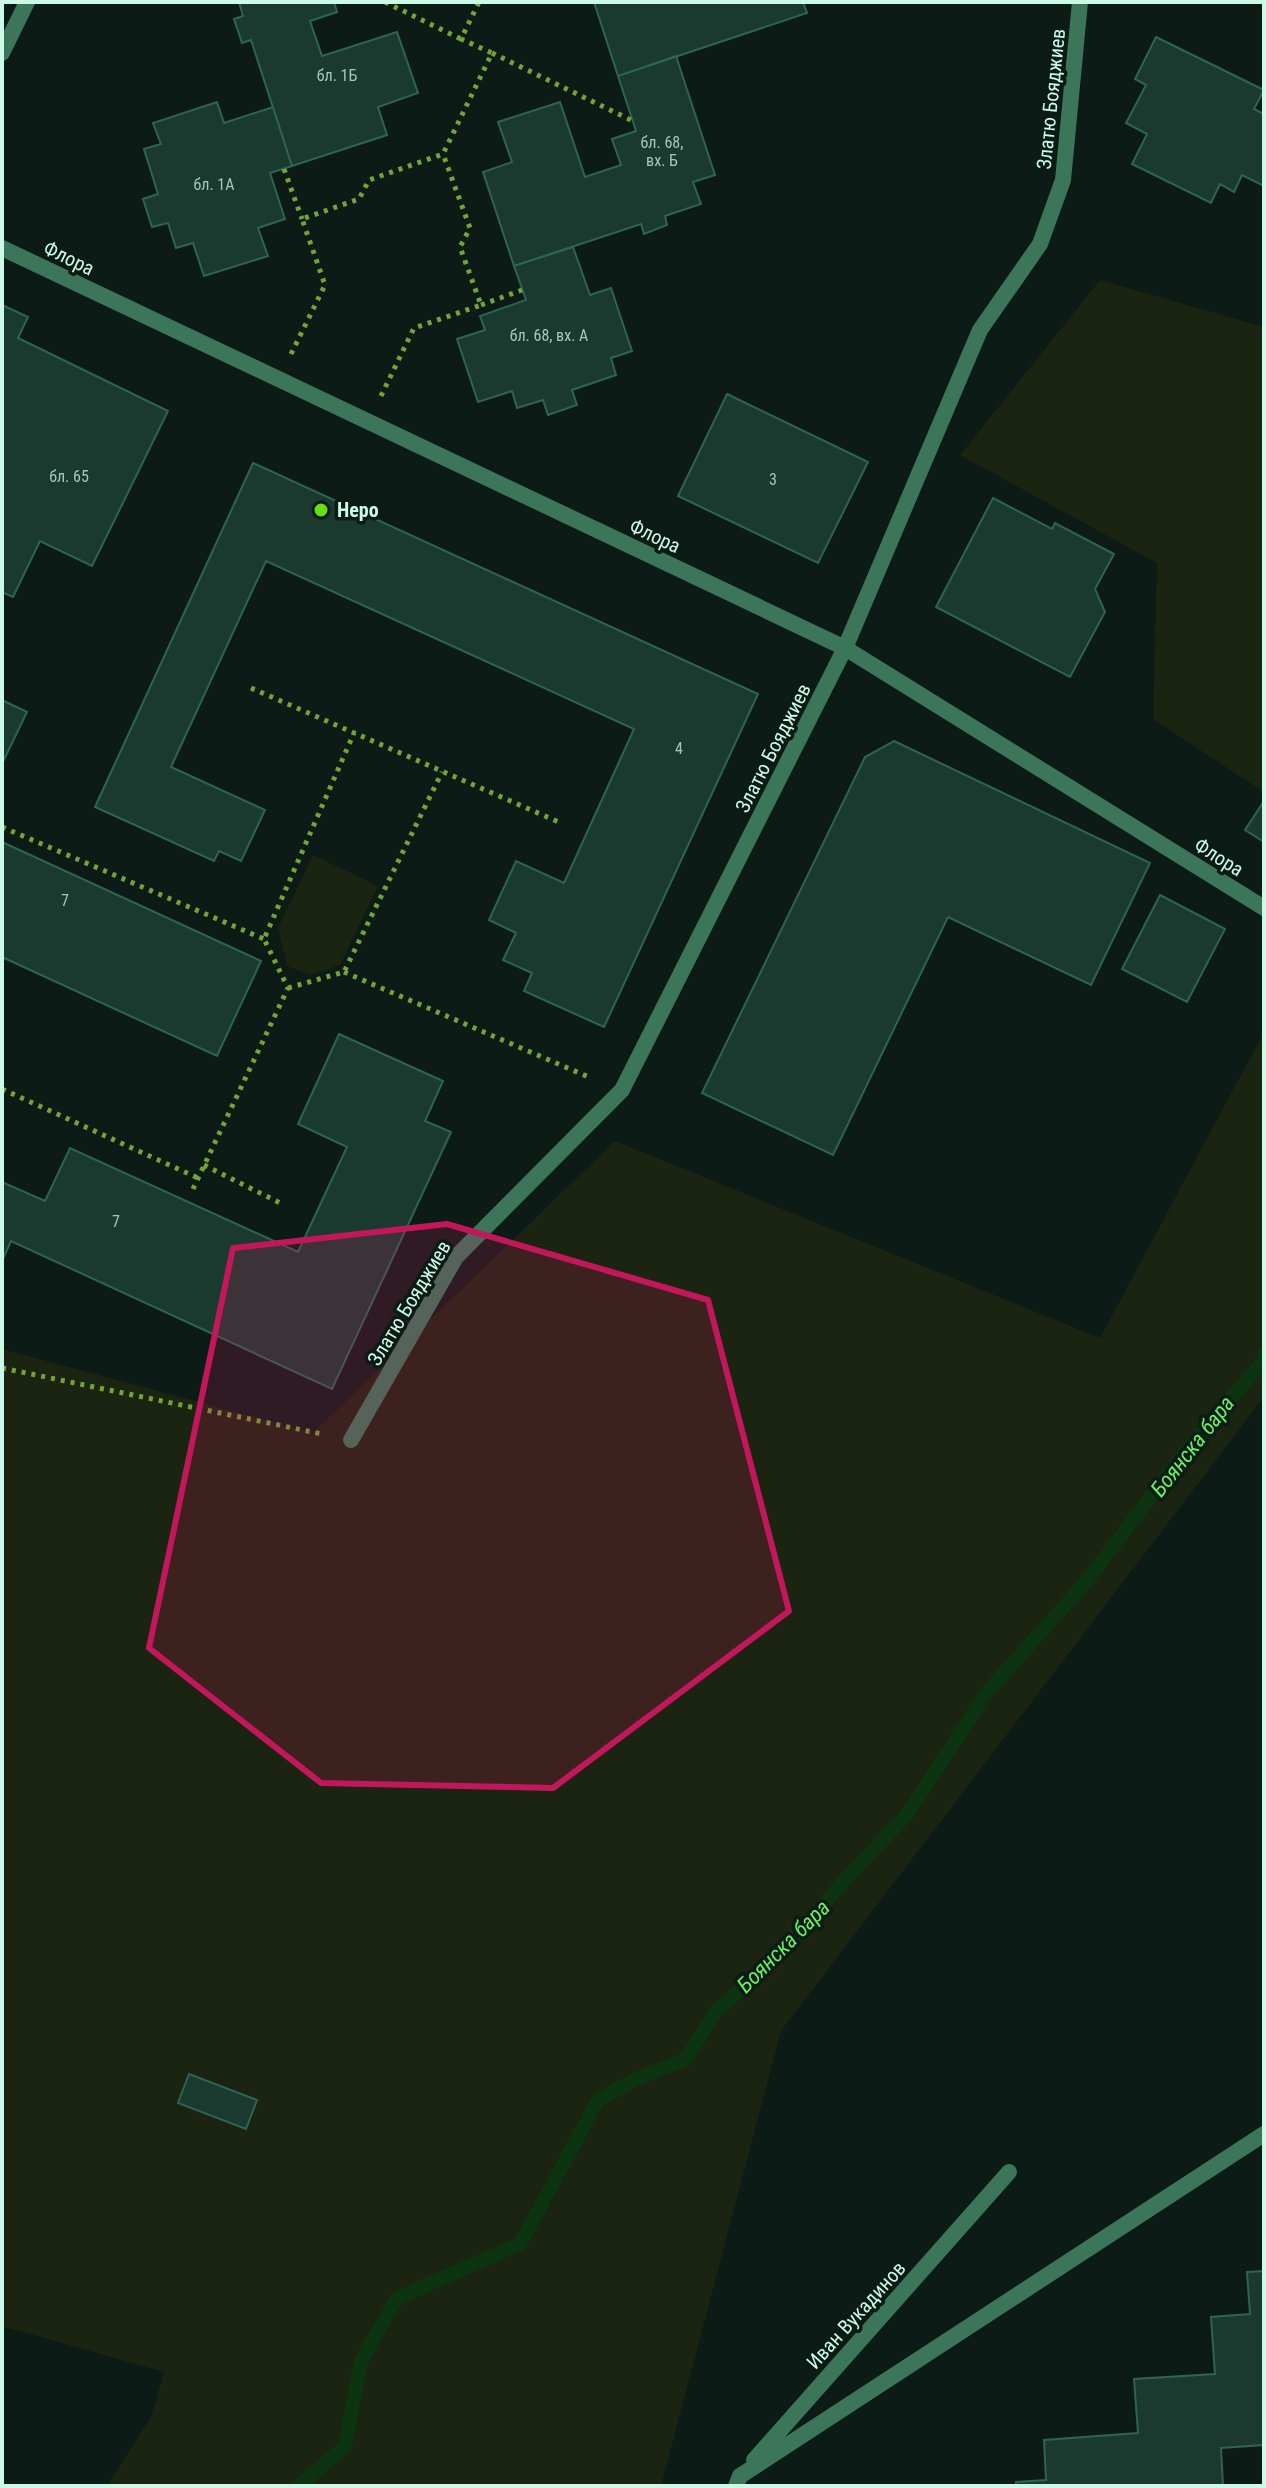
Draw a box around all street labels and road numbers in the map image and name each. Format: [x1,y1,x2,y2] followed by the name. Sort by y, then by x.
[1032,27,1070,171] street label: Златю Бояджиев
[40,236,98,280] street label: Флора
[626,514,684,558] street label: Флора
[730,680,816,816] street label: Златю Бояджиев
[1190,833,1248,881] street label: Флора
[362,1236,456,1370] street label: Златю Бояджиев
[801,2256,911,2374] street label: Иван Вукадинов

